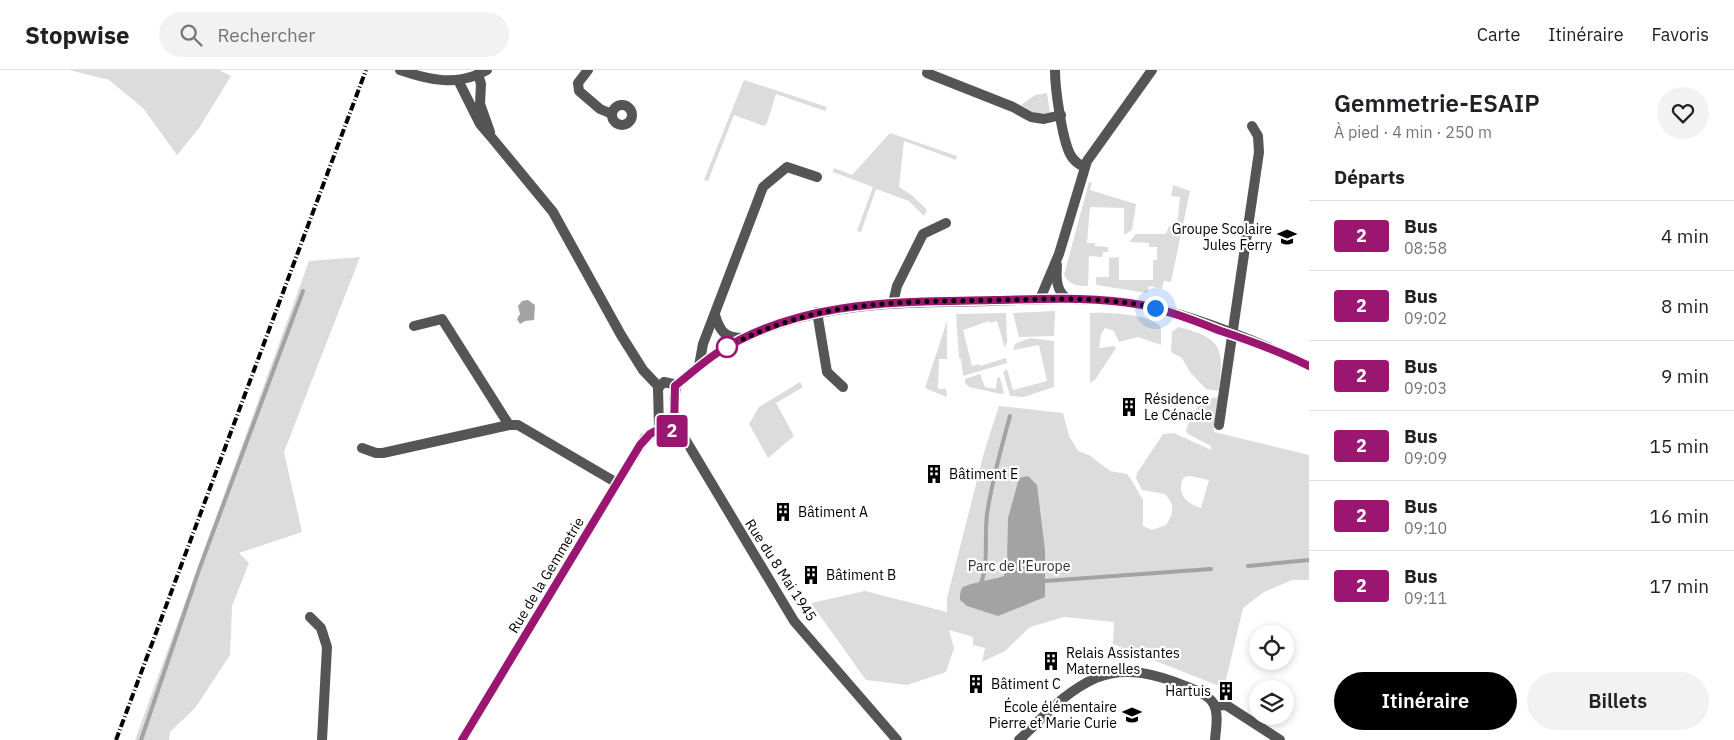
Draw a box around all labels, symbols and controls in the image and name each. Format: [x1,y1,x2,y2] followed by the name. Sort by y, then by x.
[159,12,509,57] search box
[25,19,129,51] text: Stopwise
[177,21,205,49] icon: search
[217,23,315,47] text: Rechercher
[1477,23,1520,46] text: Carte
[1548,23,1624,46] text: Itinéraire
[1652,23,1709,46] text: Favoris
[1334,87,1540,119] text: Gemmetrie-ESAIP
[1657,87,1709,139] button: heart
[1334,122,1492,142] text: À pied · 4 min · 250 m
[1334,165,1405,189] text: Départs
[1404,214,1438,238] text: Bus
[1172,220,1272,254] place label: Groupe Scolaire Jules Ferry
[1356,224,1367,247] text: 2
[1661,224,1709,248] text: 4 min
[1276,226,1298,248] school or university icon: Groupe Scolaire Jules Ferry
[1404,238,1447,258] text: 08:58
[1404,284,1438,308] text: Bus
[1356,294,1367,317] text: 2
[1661,294,1709,318] text: 8 min
[1143,296,1168,321] your location
[1404,308,1447,328] text: 09:02
[716,336,738,358] unlabelled marker
[1404,354,1438,378] text: Bus
[1356,364,1367,387] text: 2
[1661,364,1709,388] text: 9 min
[1404,378,1447,398] text: 09:03
[1144,390,1213,424] place label: Résidence Le Cénacle
[1118,396,1140,418] building icon: Résidence Le Cénacle
[656,415,688,447] line badge: 2
[667,419,677,442] text: 2
[1404,424,1438,448] text: Bus
[1356,434,1367,457] text: 2
[1650,434,1709,458] text: 15 min
[1404,448,1447,468] text: 09:09
[923,463,945,485] building icon: Bâtiment E
[949,465,1018,483] place label: Bâtiment E
[1404,494,1438,518] text: Bus
[772,501,794,523] building icon: Bâtiment A
[798,503,868,521] place label: Bâtiment A
[1356,504,1367,527] text: 2
[1650,504,1709,528] text: 16 min
[504,513,588,636] street label: Rue de la Gemmetrie
[741,516,821,624] street label: Rue du 8 Mai 1945
[1404,518,1447,538] text: 09:10
[968,557,1071,575] park label: Parc de l’Europe
[800,564,822,586] building icon: Bâtiment B
[1404,564,1438,588] text: Bus
[826,566,896,584] place label: Bâtiment B
[1356,574,1367,597] text: 2
[1650,574,1709,598] text: 17 min
[1404,588,1447,608] text: 09:11
[1249,625,1294,725] map controls
[1249,625,1294,670] button: locate
[1066,644,1180,678] place label: Relais Assistantes Maternelles
[1040,650,1062,672] building icon: Relais Assistantes Maternelles
[1334,672,1517,730] button: Itinéraire
[1527,672,1709,730] button: Billets
[965,673,987,695] building icon: Bâtiment C
[991,675,1061,693] place label: Bâtiment C
[1215,680,1237,702] building icon: Hartuis
[1249,680,1294,725] button: layers
[1165,682,1211,700] place label: Hartuis
[989,697,1117,732] place label: École élémentaire Pierre et Marie Curie
[1121,704,1143,726] school or university icon: École élémentaire Pierre et Marie Curie

